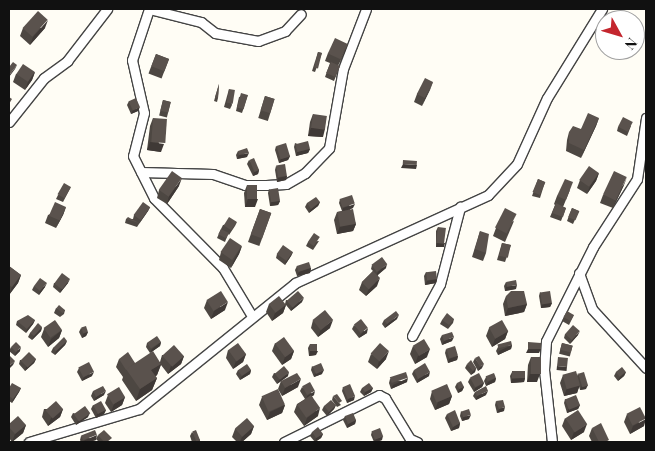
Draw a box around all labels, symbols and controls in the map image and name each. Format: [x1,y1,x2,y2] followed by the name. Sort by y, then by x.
[595,10,645,60] north arrow
[621,34,642,54] text: N

